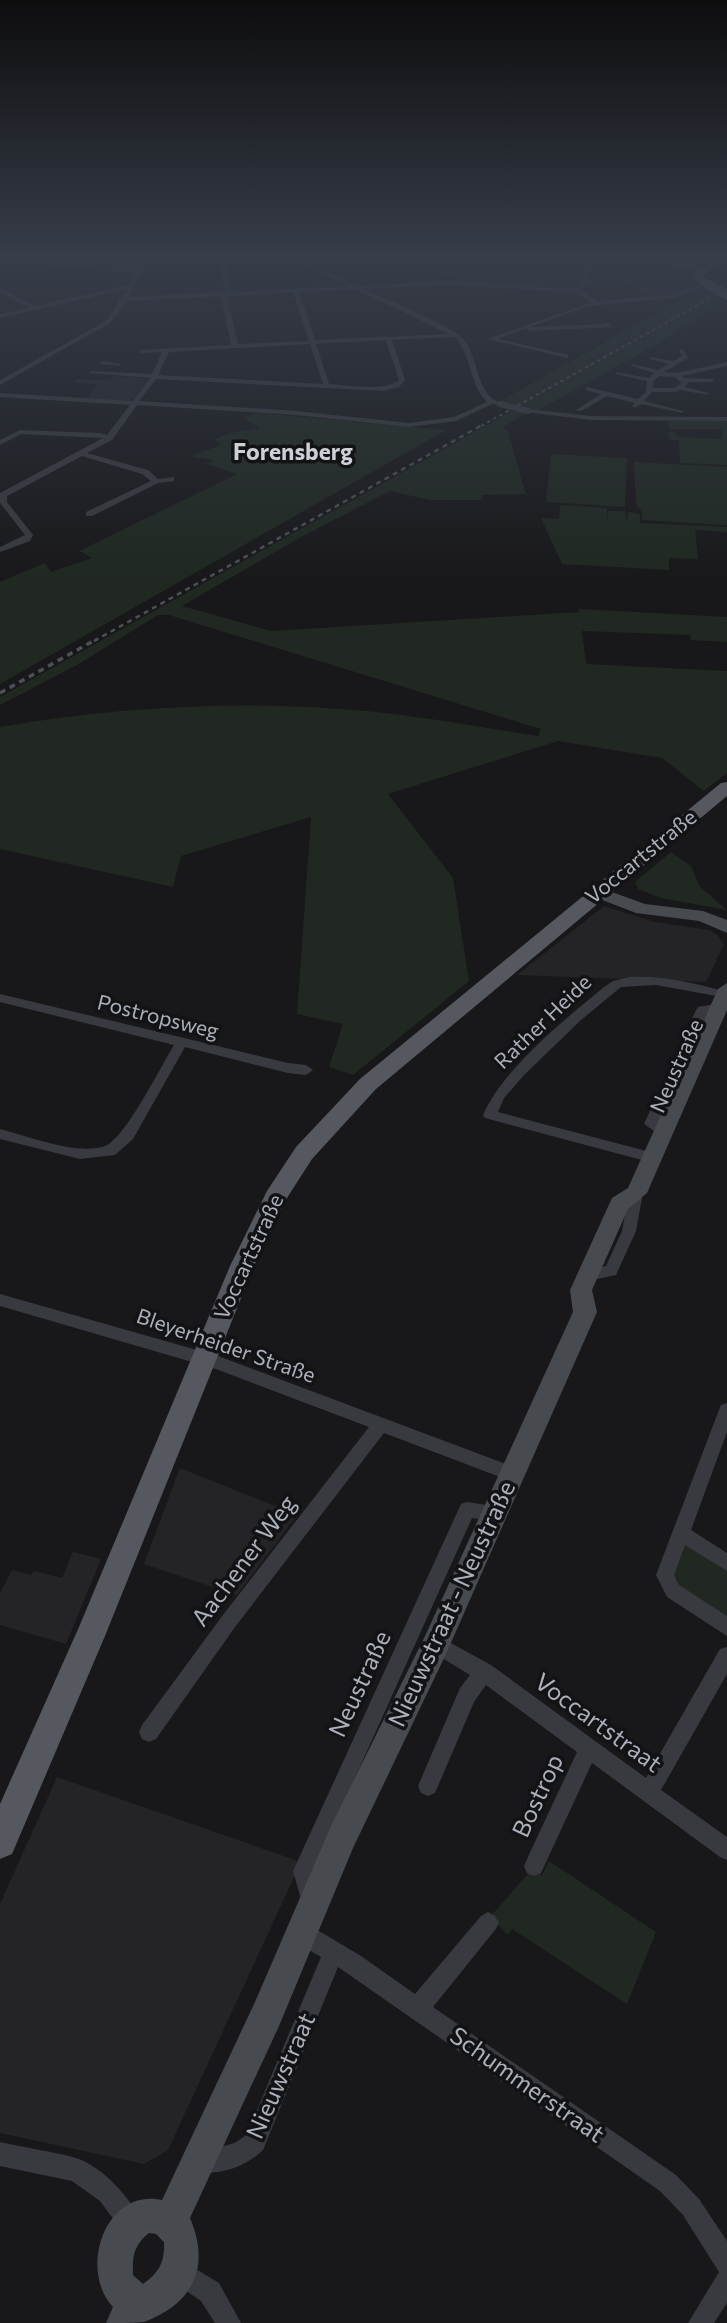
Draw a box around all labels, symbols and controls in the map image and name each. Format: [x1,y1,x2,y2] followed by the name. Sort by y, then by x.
[233,437,353,465] district label: Forensberg
[580,804,701,908] street label: Voccartstraße
[488,969,595,1073] street label: Rather Heide
[95,988,222,1043] street label: Postropsweg
[644,1015,707,1116] street label: Neustraße
[208,1190,288,1323] street label: Voccartstraße
[134,1302,319,1387] street label: Bleyerheider Straße
[381,1476,520,1731] street label: Nieuwstraat - Neustraße
[184,1489,301,1631] street label: Aachener Weg
[321,1626,396,1741] street label: Neustraße
[530,1666,668,1778] street label: Voccartstraat
[505,1749,568,1841] street label: Bostrop
[239,2008,320,2143] street label: Nieuwstraat
[445,2020,611,2148] street label: Schummerstraat

